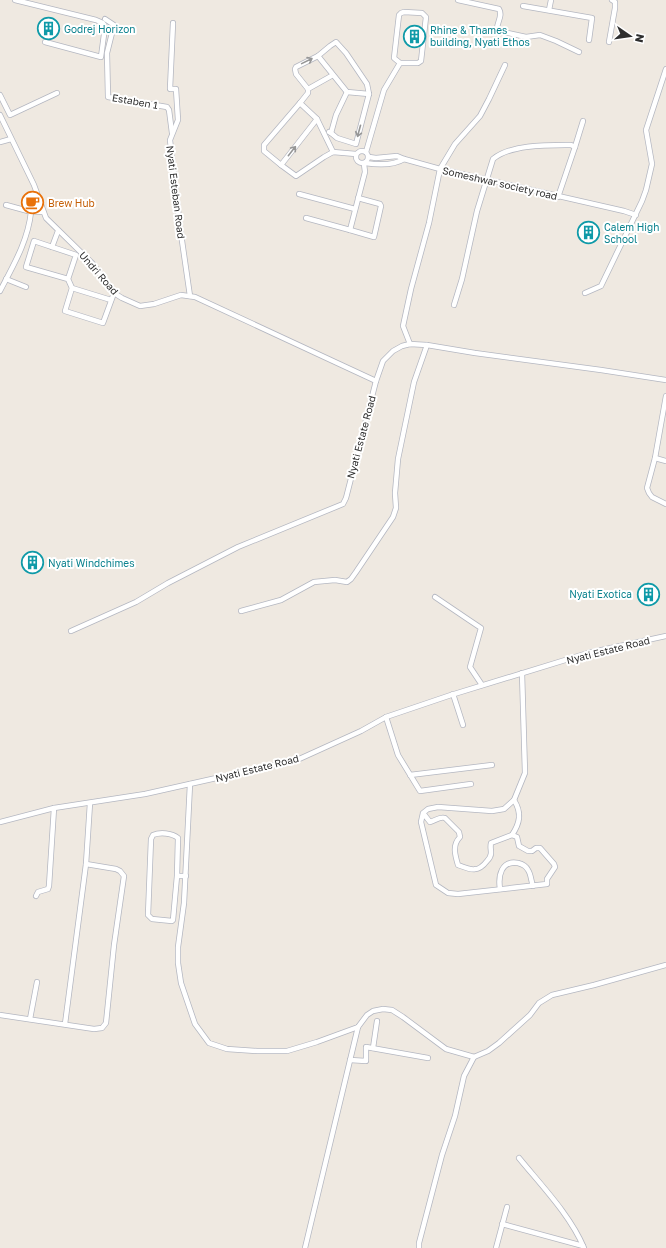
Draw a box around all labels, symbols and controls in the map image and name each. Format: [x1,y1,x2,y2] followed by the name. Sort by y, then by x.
[36,16,62,42] building icon: Godrej Horizon
[610,16,650,56] north arrow
[64,23,135,35] place label: Godrej Horizon
[401,23,427,49] building icon: Rhine & Thames building, Nyati Ethos
[430,24,530,48] place label: Rhine & Thames building, Nyati Ethos
[633,33,648,44] text: N
[301,57,313,64] one-way arrow
[111,91,159,111] street label: Estaben 1
[355,125,362,138] one-way arrow
[164,145,188,239] street label: Nyati Esteban Road
[288,146,297,157] one-way arrow
[441,164,559,202] street label: Someshwar society road
[19,190,45,216] cafe icon: Brew Hub
[48,197,95,209] place label: Brew Hub
[575,220,601,246] building icon: Calem High School
[604,221,659,245] place label: Calem High School
[77,249,121,297] street label: Undri Road
[344,394,378,480] street label: Nyati Estate Road
[19,550,45,576] building icon: Nyati Windchimes
[48,557,134,569] place label: Nyati Windchimes
[635,581,661,607] building icon: Nyati Exotica
[569,588,632,600] place label: Nyati Exotica
[565,634,651,666] street label: Nyati Estate Road
[214,752,300,784] street label: Nyati Estate Road

